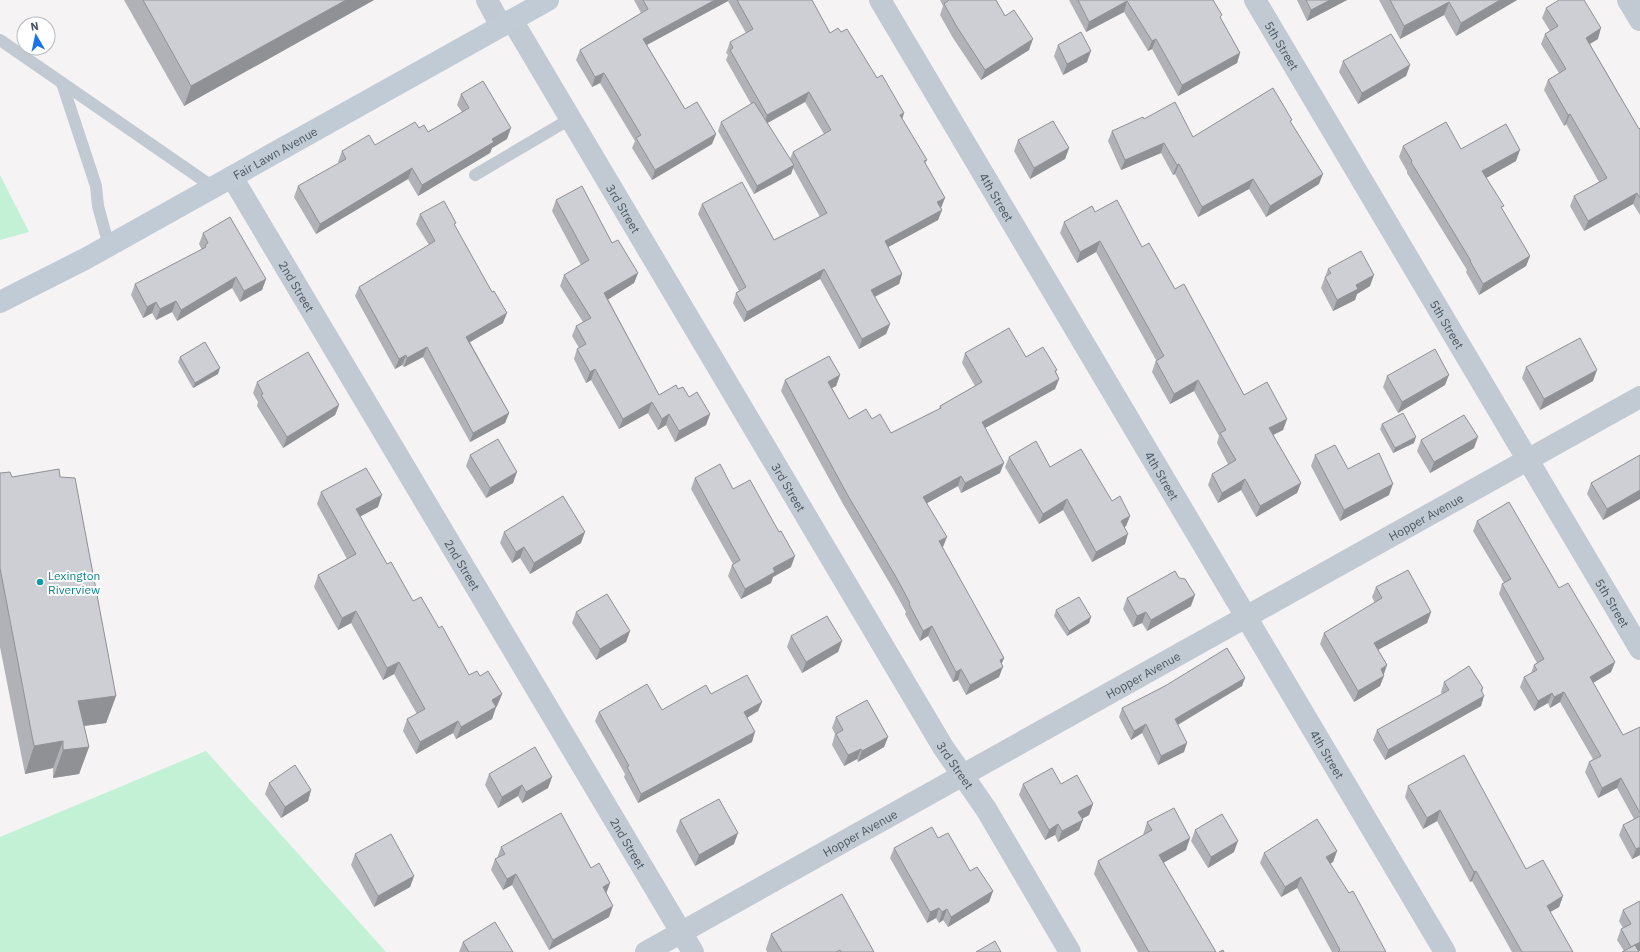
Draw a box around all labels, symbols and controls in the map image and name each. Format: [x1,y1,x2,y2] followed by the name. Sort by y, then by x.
[16,16,56,56] north arrow
[29,19,39,34] text: N
[1262,19,1302,73] street label: 5th Street
[230,123,320,182] street label: Fair Lawn Avenue
[977,170,1017,224] street label: 4th Street
[603,181,644,236] street label: 3rd Street
[276,258,318,314] street label: 2nd Street
[1427,297,1468,351] street label: 5th Street
[1142,448,1182,503] street label: 4th Street
[769,460,809,514] street label: 3rd Street
[1386,490,1466,543] street label: Hopper Avenue
[442,536,484,593] street label: 2nd Street
[48,568,100,597] place label: Lexington Riverview
[1592,576,1633,630] street label: 5th Street
[35,577,45,587] marker: Lexington Riverview
[1103,648,1183,701] street label: Hopper Avenue
[1307,727,1348,781] street label: 4th Street
[934,739,977,792] street label: 3rd Street
[820,806,900,859] street label: Hopper Avenue
[607,815,649,871] street label: 2nd Street

